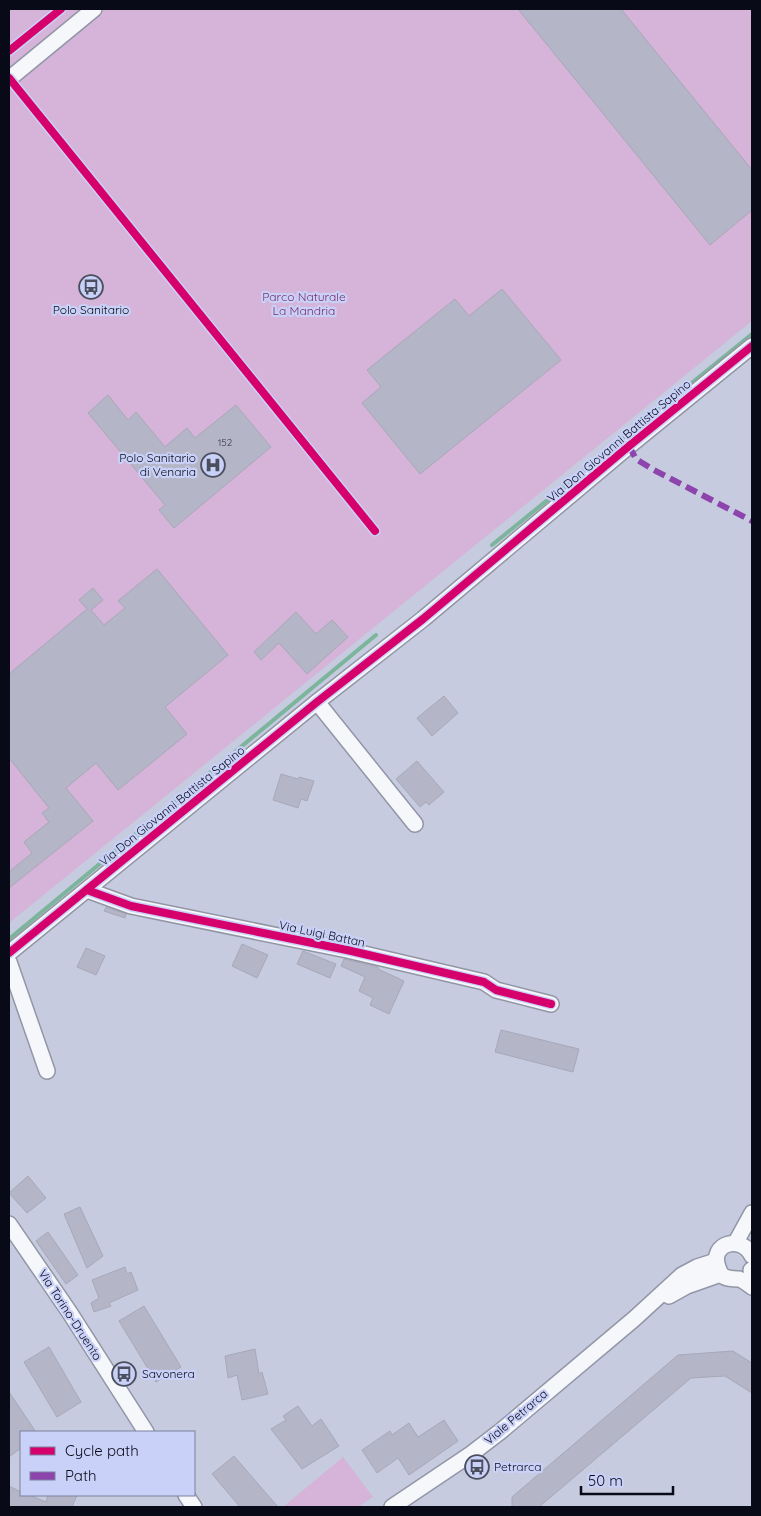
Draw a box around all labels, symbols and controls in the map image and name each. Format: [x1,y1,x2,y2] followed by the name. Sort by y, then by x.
[78,274,104,300] bus stop icon: Polo Sanitario
[262,289,346,318] park label: Parco Naturale La Mandria
[53,302,129,317] place label: Polo Sanitario
[544,376,694,505] street label: Via Don Giovanni Battista Sapino
[218,436,233,449] house number: 152
[119,450,196,479] place label: Polo Sanitario di Venaria
[200,452,226,478] hospital icon: Polo Sanitario di Venaria
[96,742,247,869] street label: Via Don Giovanni Battista Sapino
[278,917,367,950] street label: Via Luigi Battan
[35,1267,105,1363] street label: Via Torino-Druento
[111,1361,137,1387] bus stop icon: Savonera
[142,1366,195,1381] place label: Savonera
[481,1386,550,1447] street label: Viale Petrarca
[20,1431,195,1496] legend
[65,1441,139,1460] text: Cycle path
[464,1454,490,1480] bus stop icon: Petrarca
[494,1459,541,1474] place label: Petrarca
[581,1464,674,1496] scale bar
[65,1466,97,1485] text: Path
[588,1471,623,1490] text: 50 m

